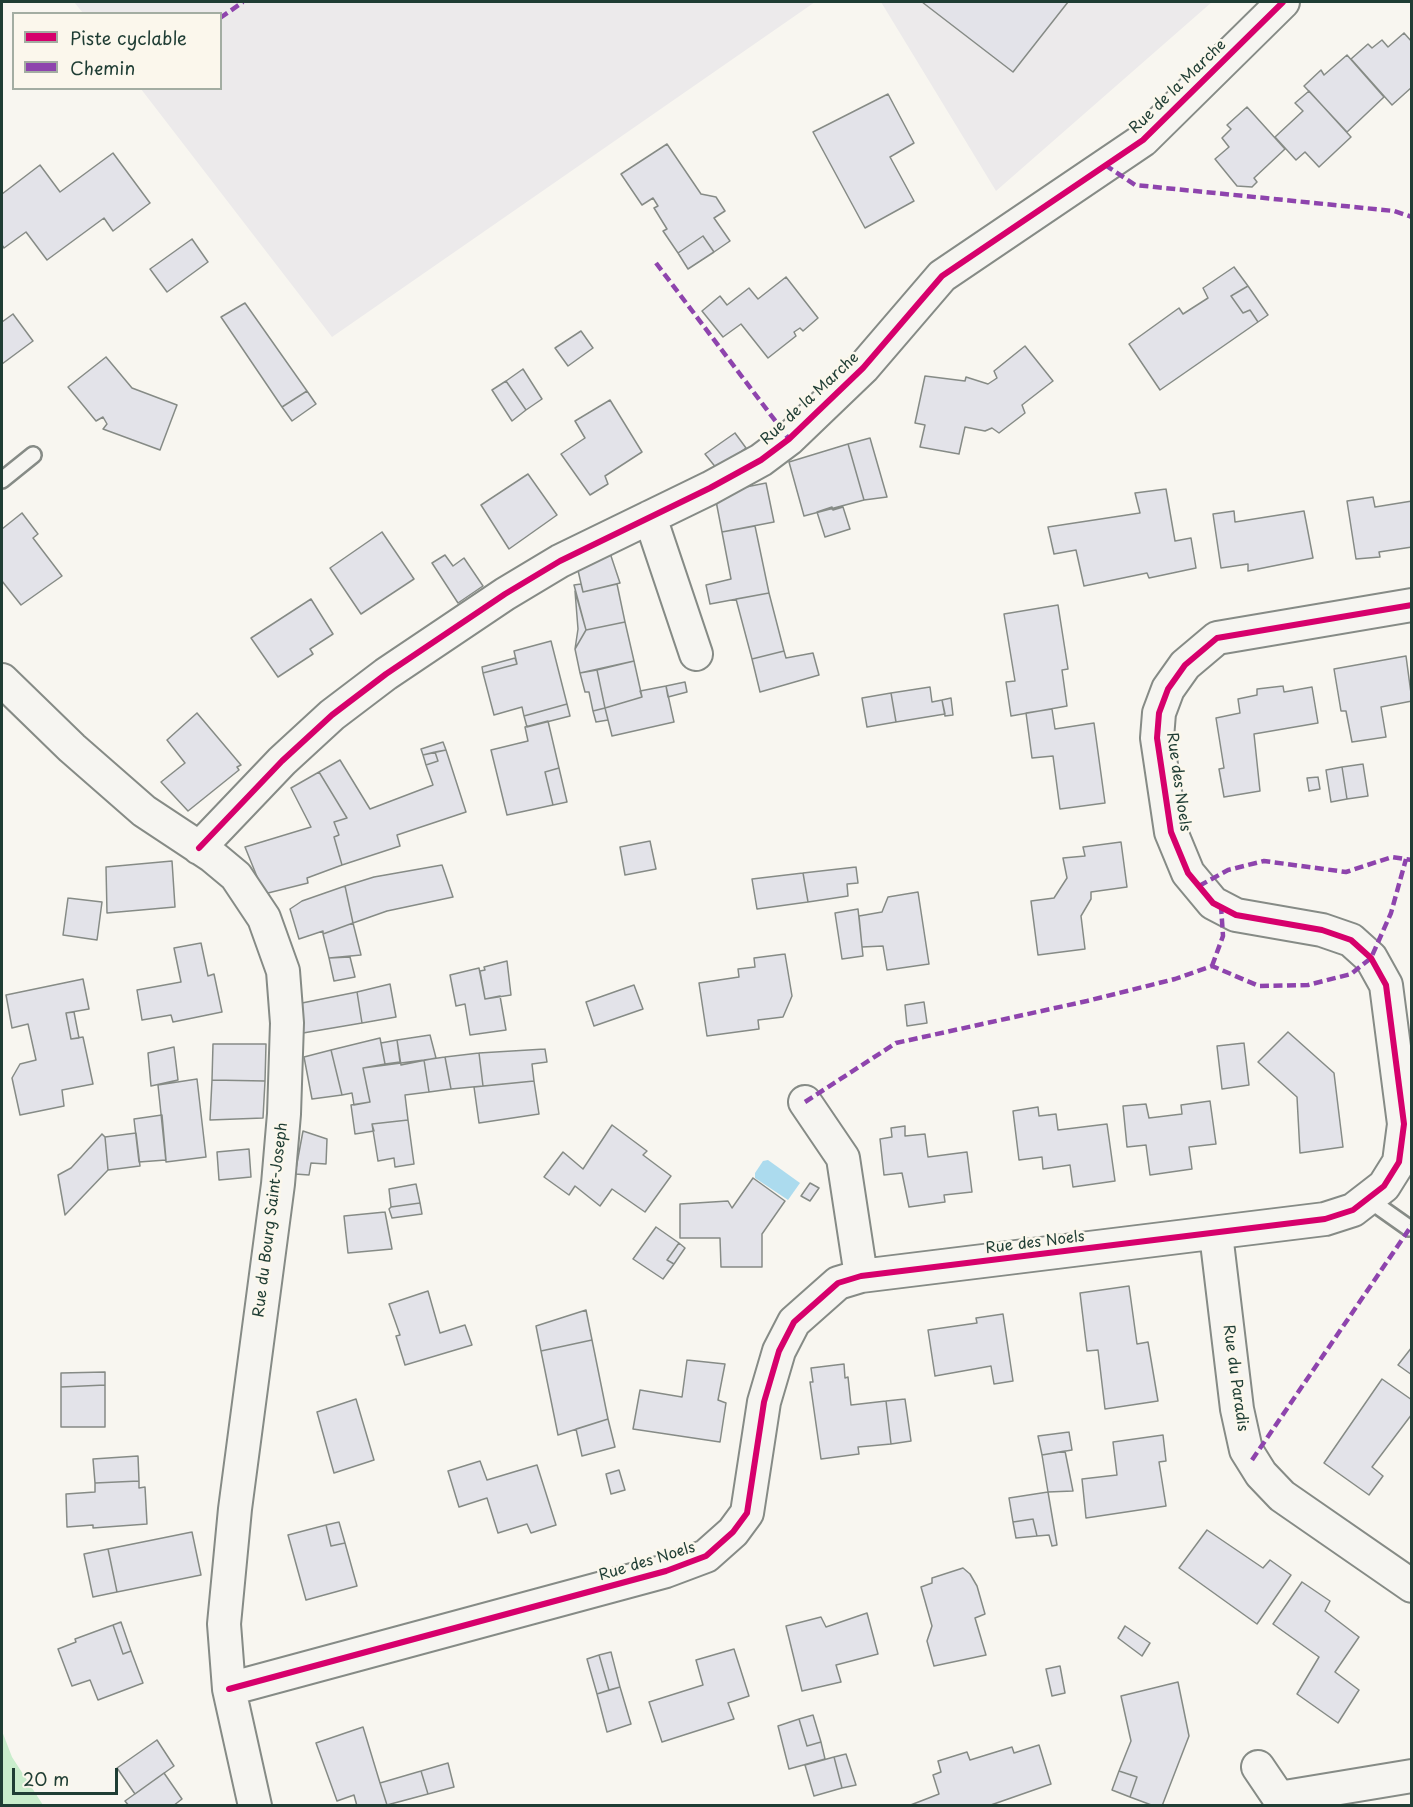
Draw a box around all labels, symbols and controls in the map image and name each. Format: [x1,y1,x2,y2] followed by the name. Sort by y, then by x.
[12,12,222,90] legend
[70,24,187,51] text: Piste cyclable
[1126,36,1230,138] street label: Rue de la Marche
[70,54,135,81] text: Chemin
[757,349,863,449] street label: Rue de la Marche
[1162,731,1194,833] street label: Rue des Noels
[250,1121,292,1319] street label: Rue du Bourg Saint-Joseph
[984,1228,1086,1258] street label: Rue des Noels
[1219,1323,1251,1433] street label: Rue du Paradis
[597,1539,697,1585] street label: Rue des Noels
[15,1756,122,1794] scale bar
[23,1765,69,1792] text: 20 m

